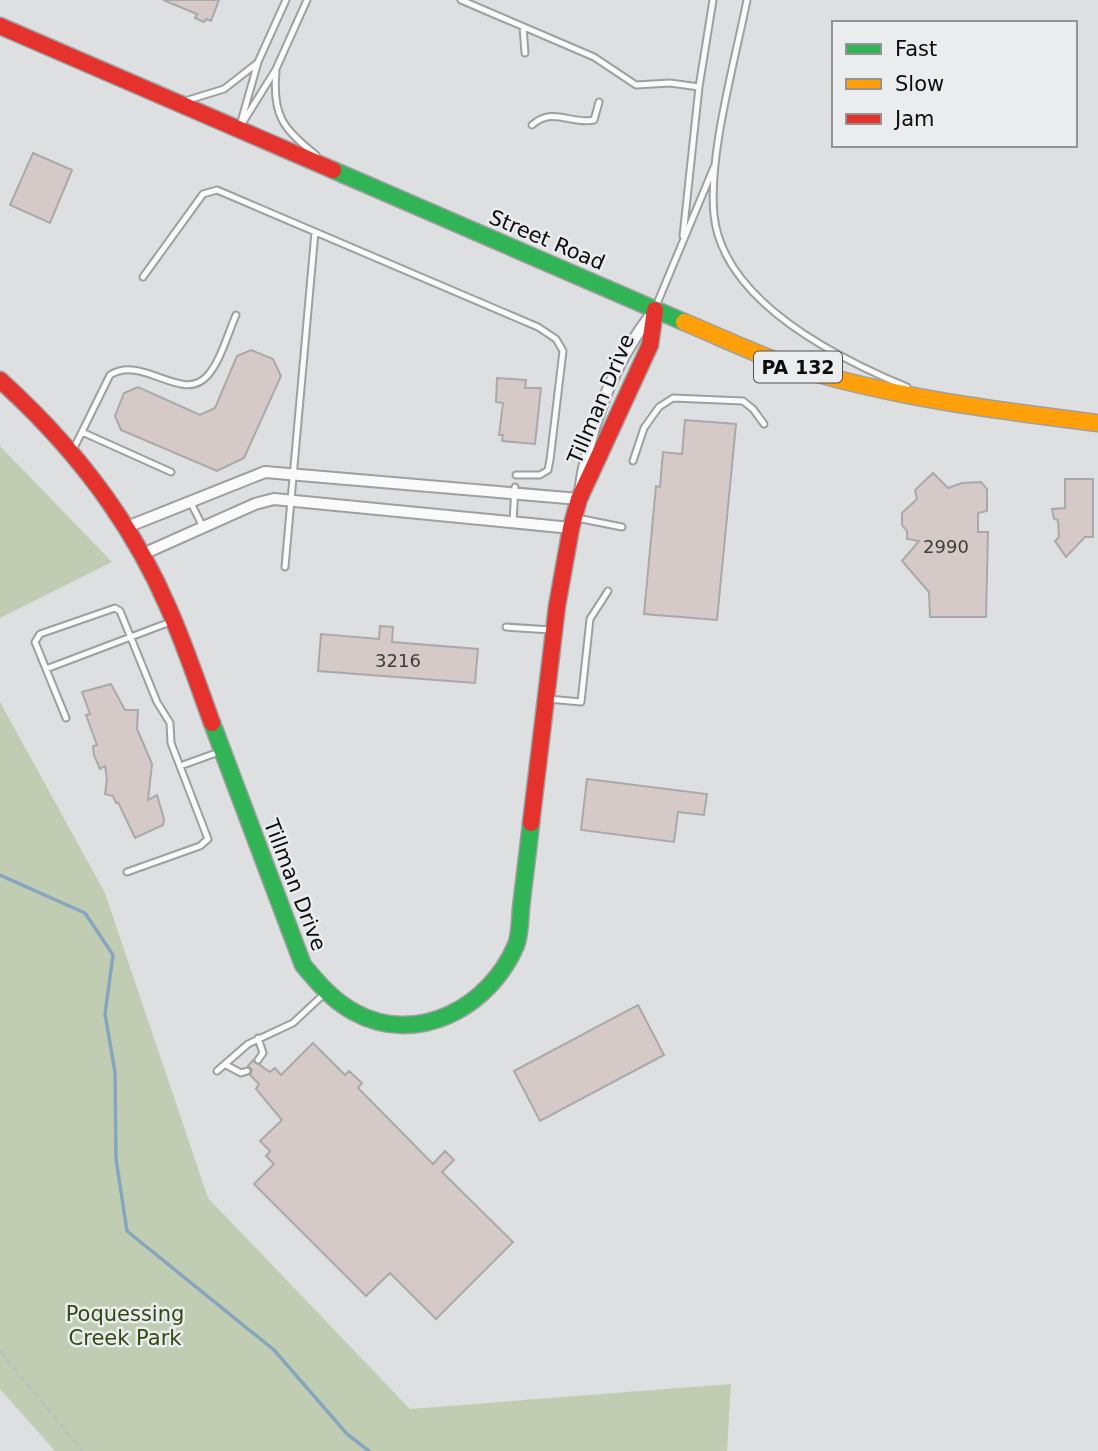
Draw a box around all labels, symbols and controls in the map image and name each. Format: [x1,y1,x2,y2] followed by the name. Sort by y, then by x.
[832,21,1077,147] legend
[895,37,937,61] text: Fast
[895,72,944,96] text: Slow
[893,107,935,131] text: Jam
[486,205,608,275] street label: Street Road
[562,330,639,469] street label: Tillman Drive
[754,352,842,382] road number: PA 132
[923,536,969,557] house number: 2990
[375,650,421,671] house number: 3216
[259,815,331,954] street label: Tillman Drive
[66,1302,184,1350] park label: Poquessing Creek Park

